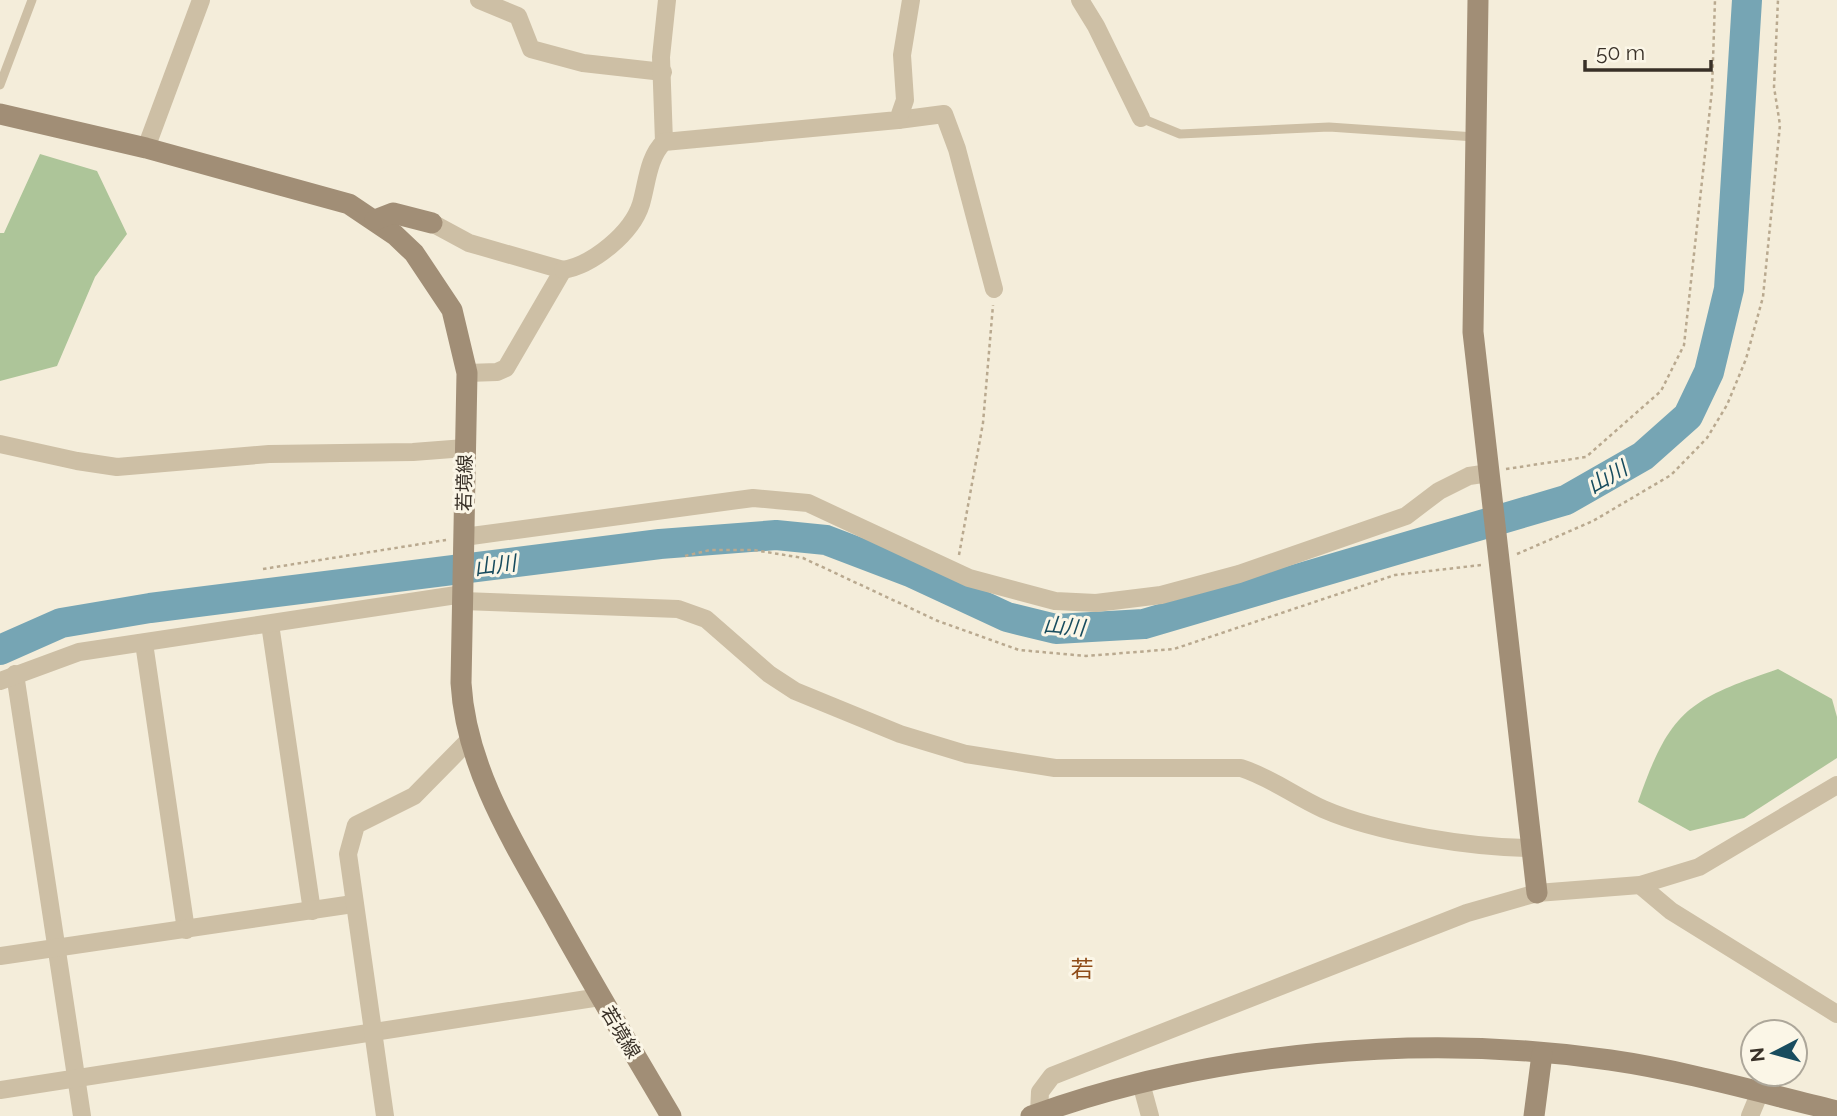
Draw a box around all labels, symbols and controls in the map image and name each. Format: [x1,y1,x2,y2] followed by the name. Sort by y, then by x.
[1585,28,1711,72] scale bar
[1596,40,1645,65] text: 50 m
[453,454,475,512] street label: 若境線
[1583,455,1633,498] water label: 山川
[473,550,519,580] water label: 山川
[1042,612,1088,640] water label: 山川
[1071,955,1094,982] district label: 若
[597,1002,645,1062] street label: 若境線
[1739,1018,1809,1088] north arrow
[1745,1046,1769,1063] text: N

